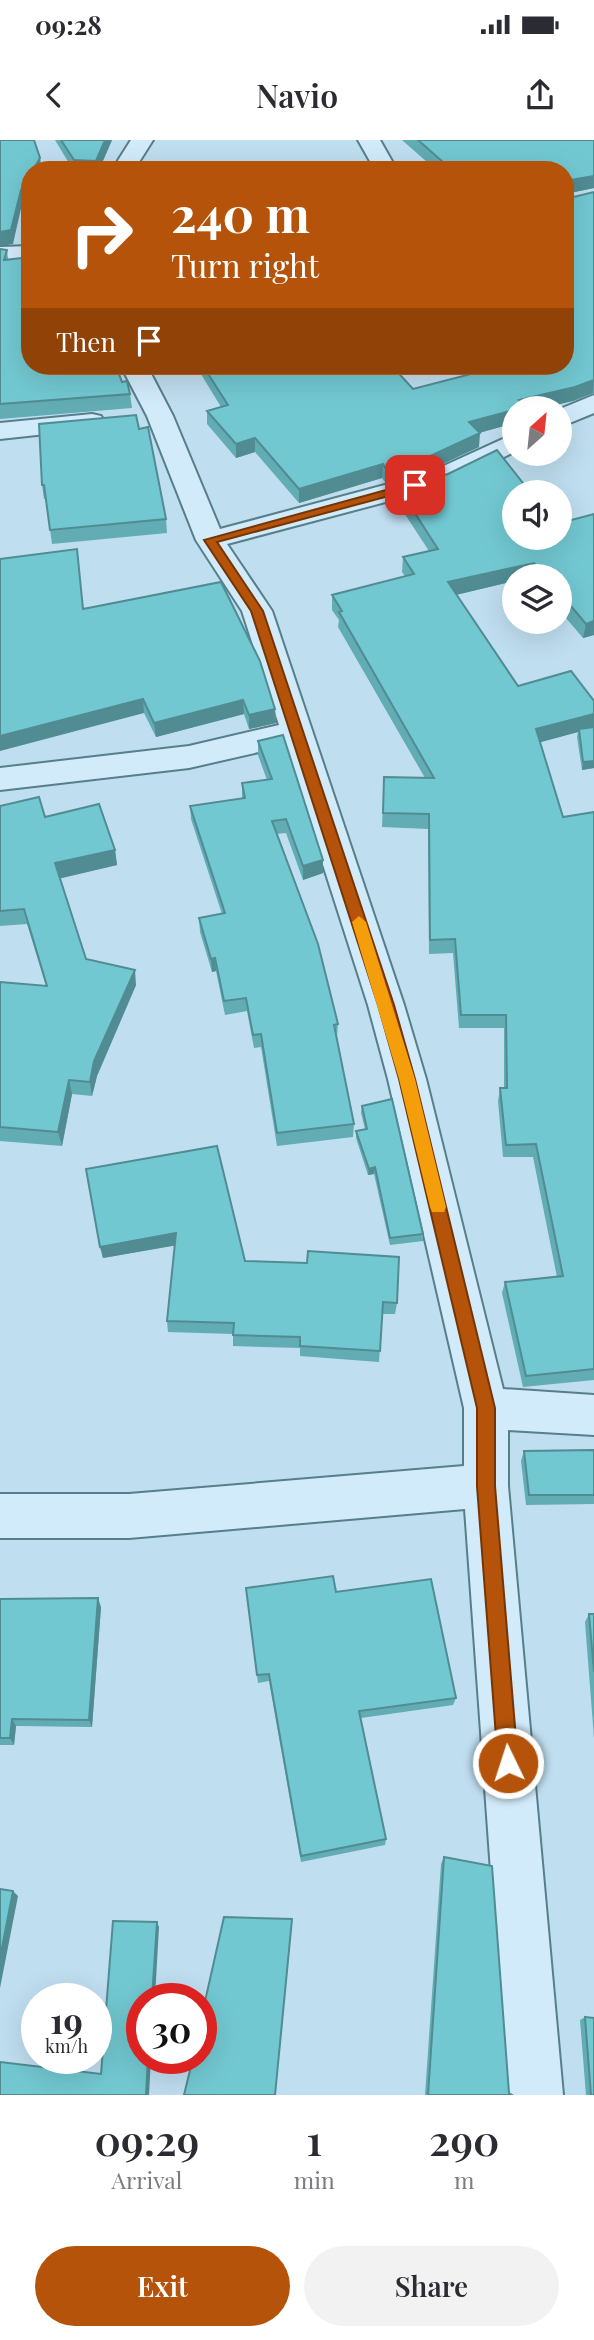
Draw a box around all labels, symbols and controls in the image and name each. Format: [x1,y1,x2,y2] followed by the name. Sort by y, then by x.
[35,7,102,42] text: 09:28
[256,73,338,116] text: Navio
[35,76,73,114] icon: back
[521,76,559,114] icon: share
[171,180,310,245] text: 240 m
[56,189,147,280] icon: right
[171,243,319,286] text: Turn right
[130,322,168,360] icon: arrive
[56,324,116,359] text: Then
[502,396,572,466] north arrow
[502,396,572,634] map controls
[385,455,445,515] pin
[396,466,434,504] icon: arrive
[502,480,572,550] button: sound
[502,564,572,634] button: layers
[471,1726,545,1800] position arrow
[126,1983,217,2074] speed limit sign: 30
[50,1996,83,2043] text: 19
[45,2034,88,2058] text: km/h
[94,2111,199,2167] text: 09:29
[306,2111,322,2167] text: 1
[429,2111,500,2167] text: 290
[111,2164,182,2195] text: Arrival
[294,2164,335,2195] text: min
[454,2164,475,2195] text: m
[35,2246,290,2326] button: Exit
[304,2246,559,2326] button: Share

